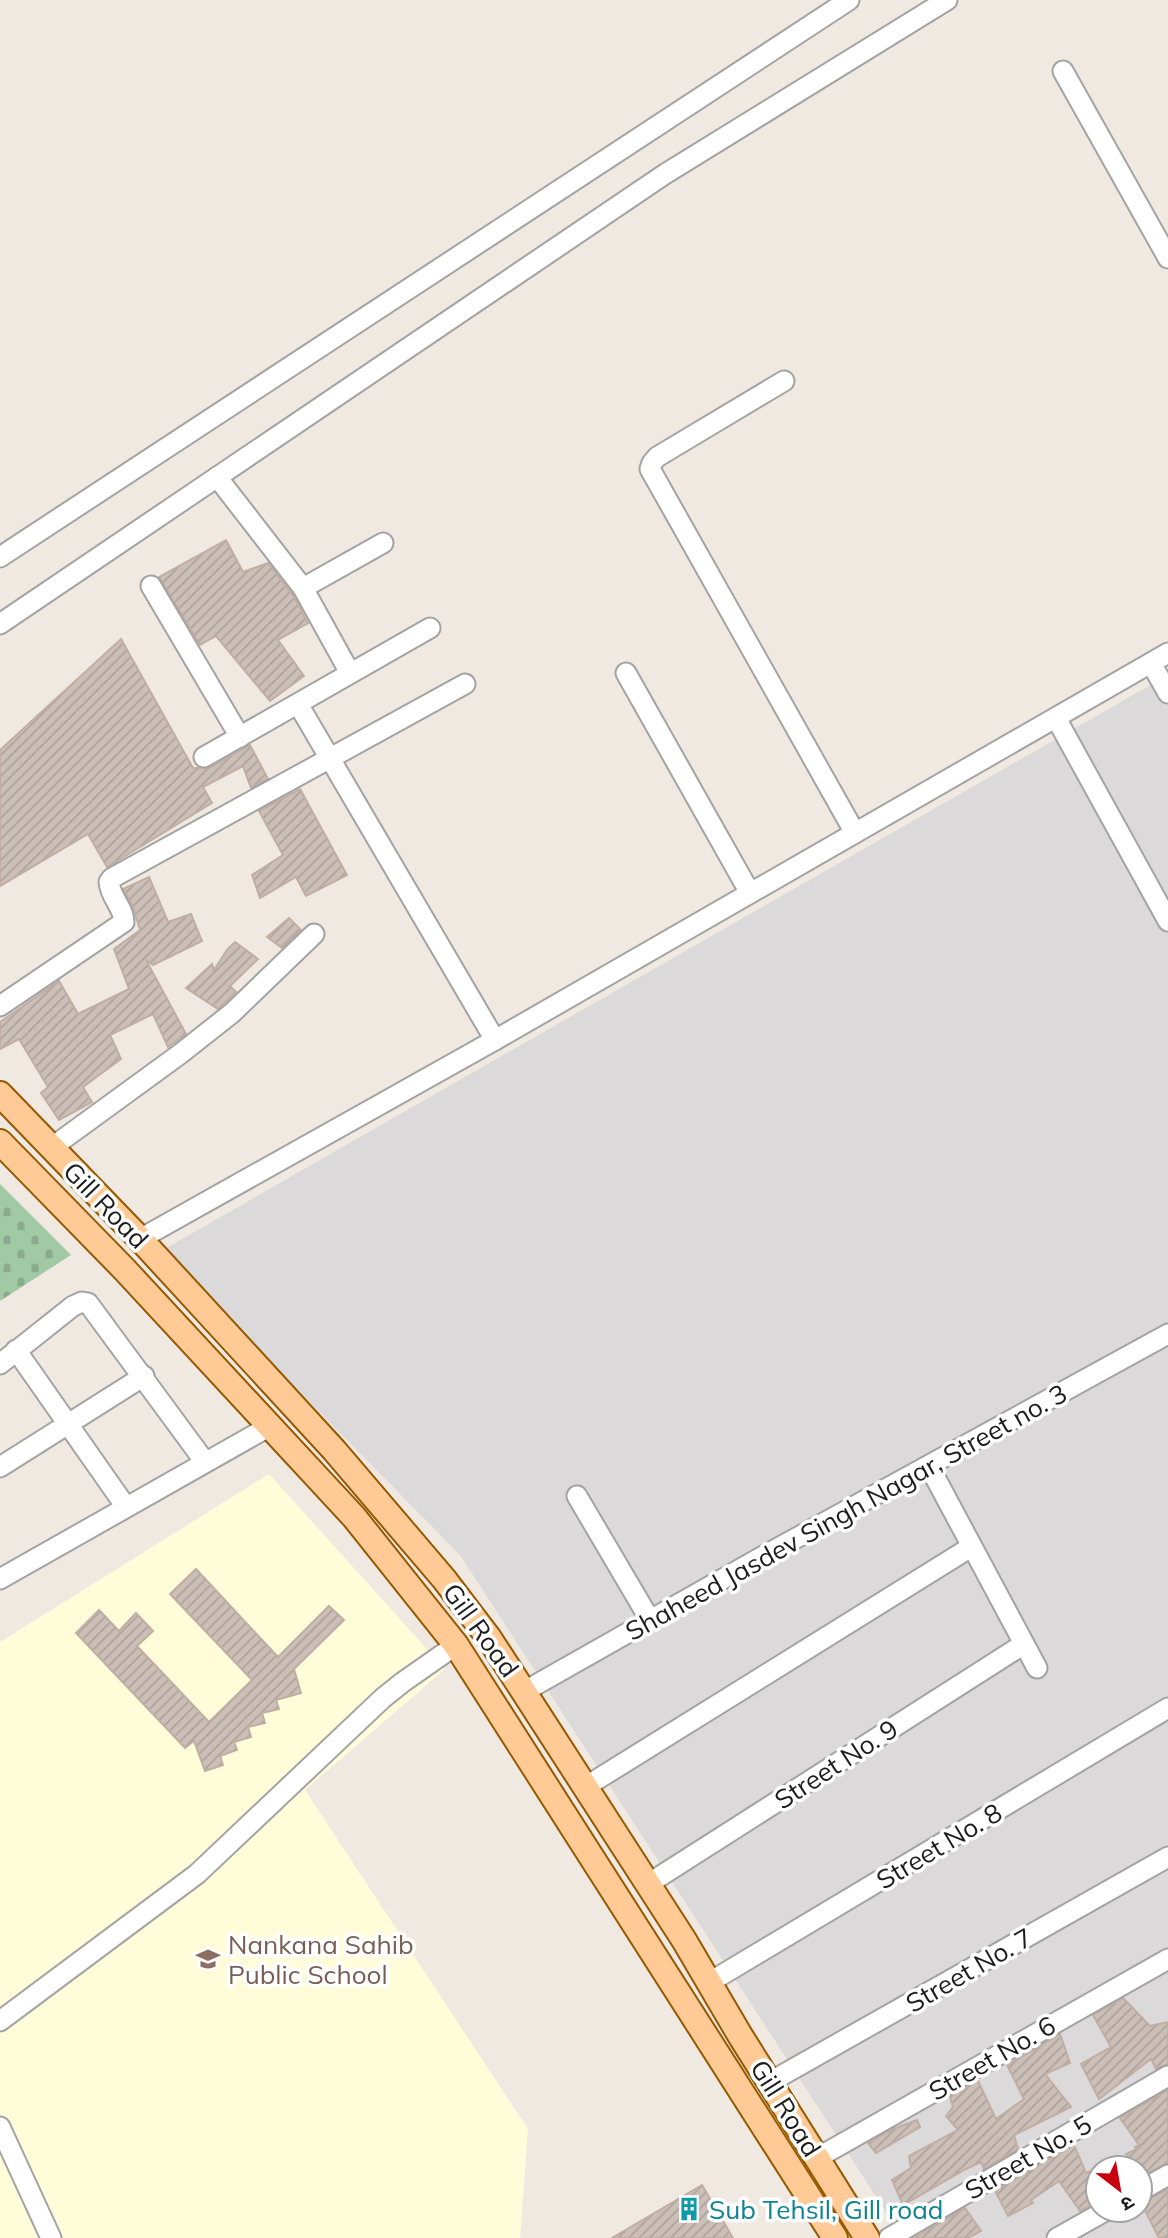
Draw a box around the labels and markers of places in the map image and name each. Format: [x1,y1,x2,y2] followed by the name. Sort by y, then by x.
[228,1928,414,1991] place label: Nankana Sahib Public School
[194,1945,222,1973] school or university icon: Nankana Sahib Public School
[709,2193,943,2226] place label: Sub Tehsil, Gill road
[675,2195,703,2223] building icon: Sub Tehsil, Gill road

